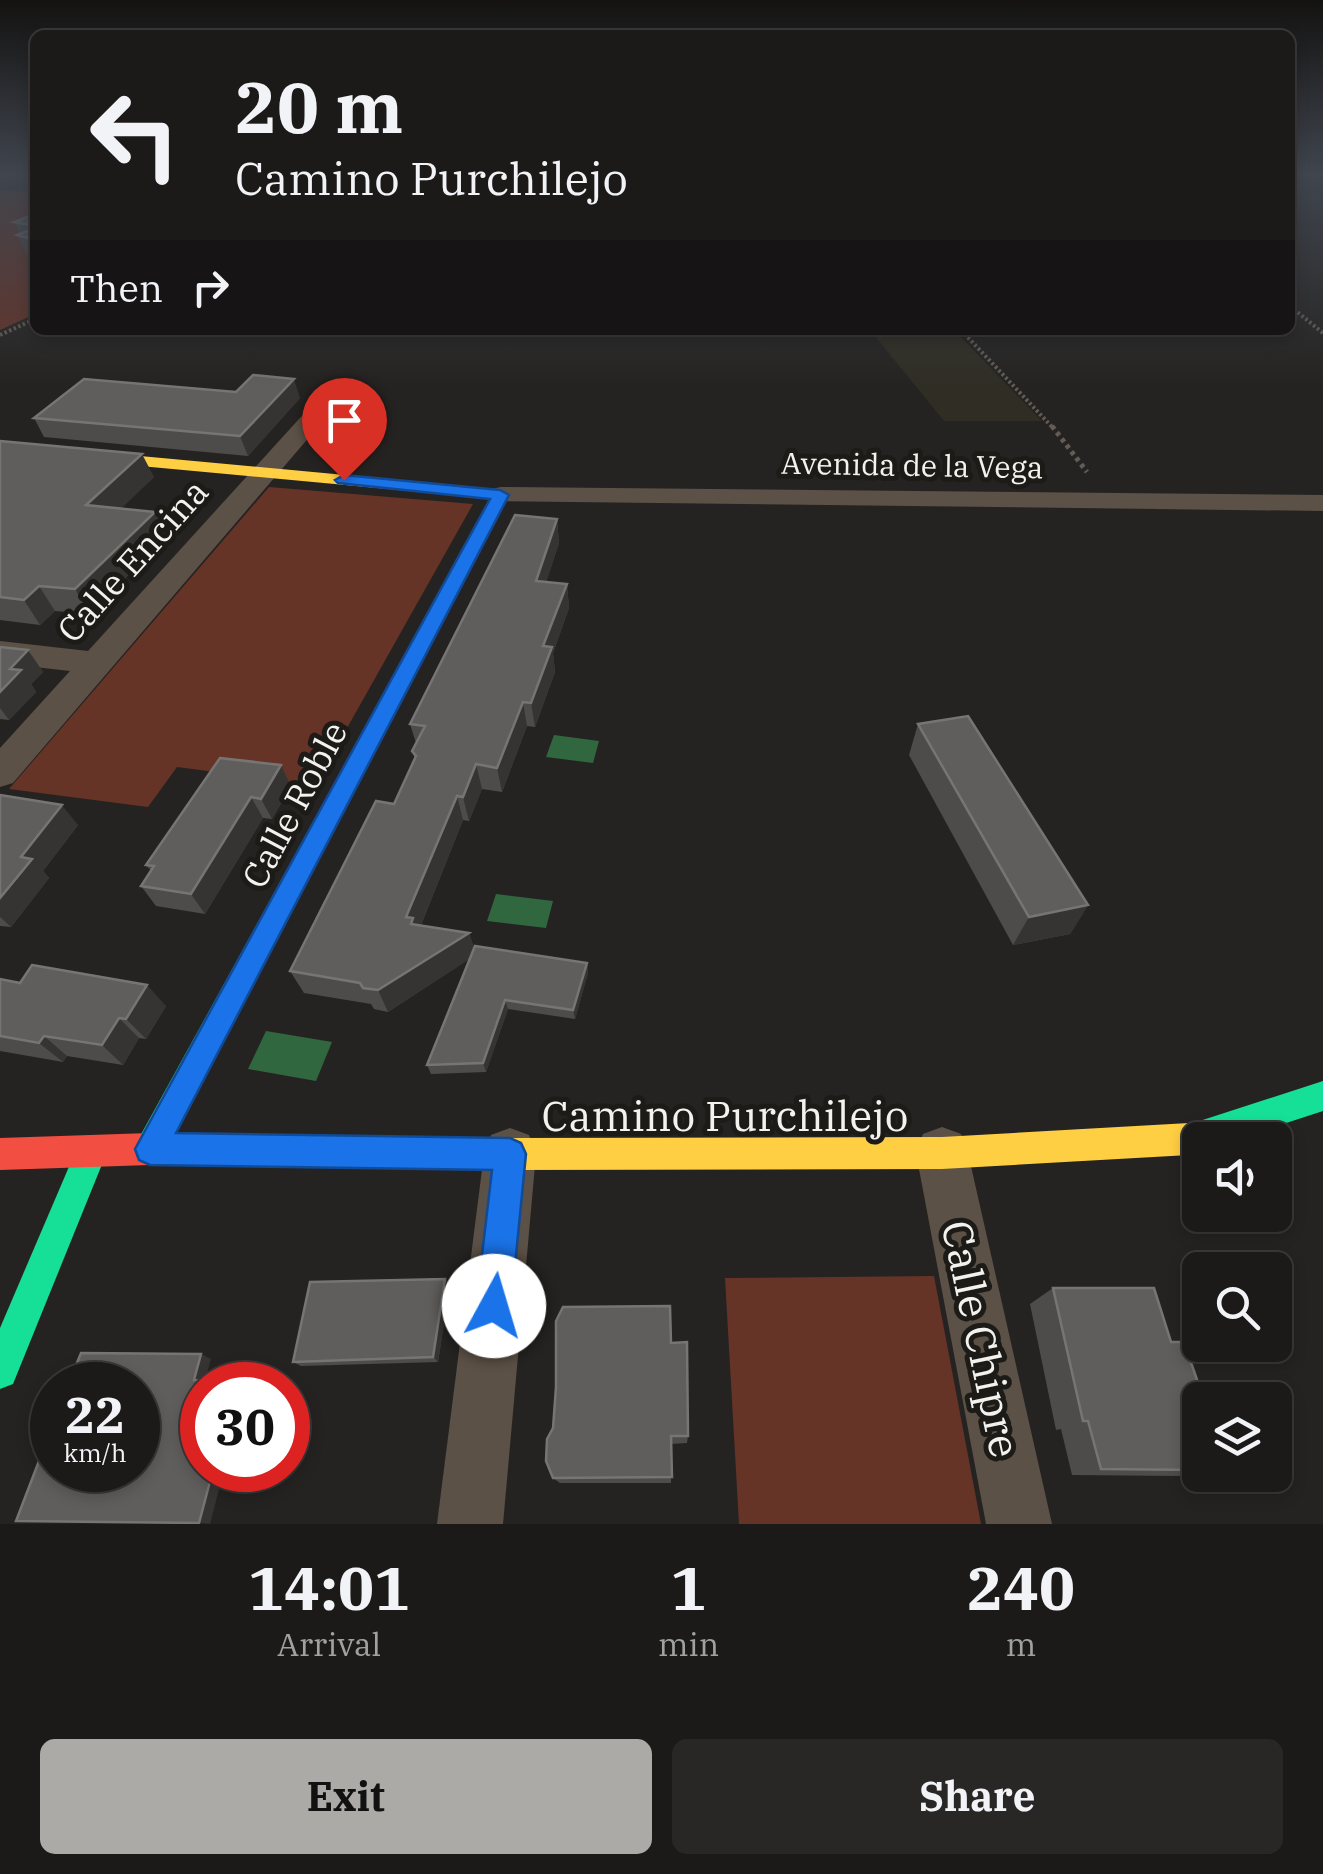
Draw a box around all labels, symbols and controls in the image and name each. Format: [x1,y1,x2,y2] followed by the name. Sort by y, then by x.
[235,61,403,152] text: 20 m
[70,70,200,200] icon: left
[235,149,628,207] text: Camino Purchilejo
[183,260,238,315] icon: right
[70,263,163,312] text: Then
[302,378,387,481] pin
[317,393,372,448] icon: arrive
[780,443,1044,486] street label: Avenida de la Vega
[47,469,218,652] street label: Calle Encina
[231,713,357,896] street label: Calle Roble
[542,1088,908,1143] street label: Camino Purchilejo
[1182,1122,1292,1492] map controls
[1182,1122,1292,1232] button: sound
[930,1215,1033,1462] street label: Calle Chipre
[1182,1252,1292,1362] button: search
[442,1254,546,1358] position arrow
[180,1362,310,1492] speed limit sign: 30
[65,1382,125,1447] text: 22
[1182,1382,1292,1492] button: layers
[63,1436,127,1469] text: km/h
[248,1548,410,1627] text: 14:01
[671,1548,707,1627] text: 1
[967,1548,1075,1627] text: 240
[277,1623,381,1665] text: Arrival
[658,1623,719,1665] text: min
[1006,1623,1036,1665] text: m
[40,1739,652,1854] button: Exit
[672,1739,1283,1854] button: Share

